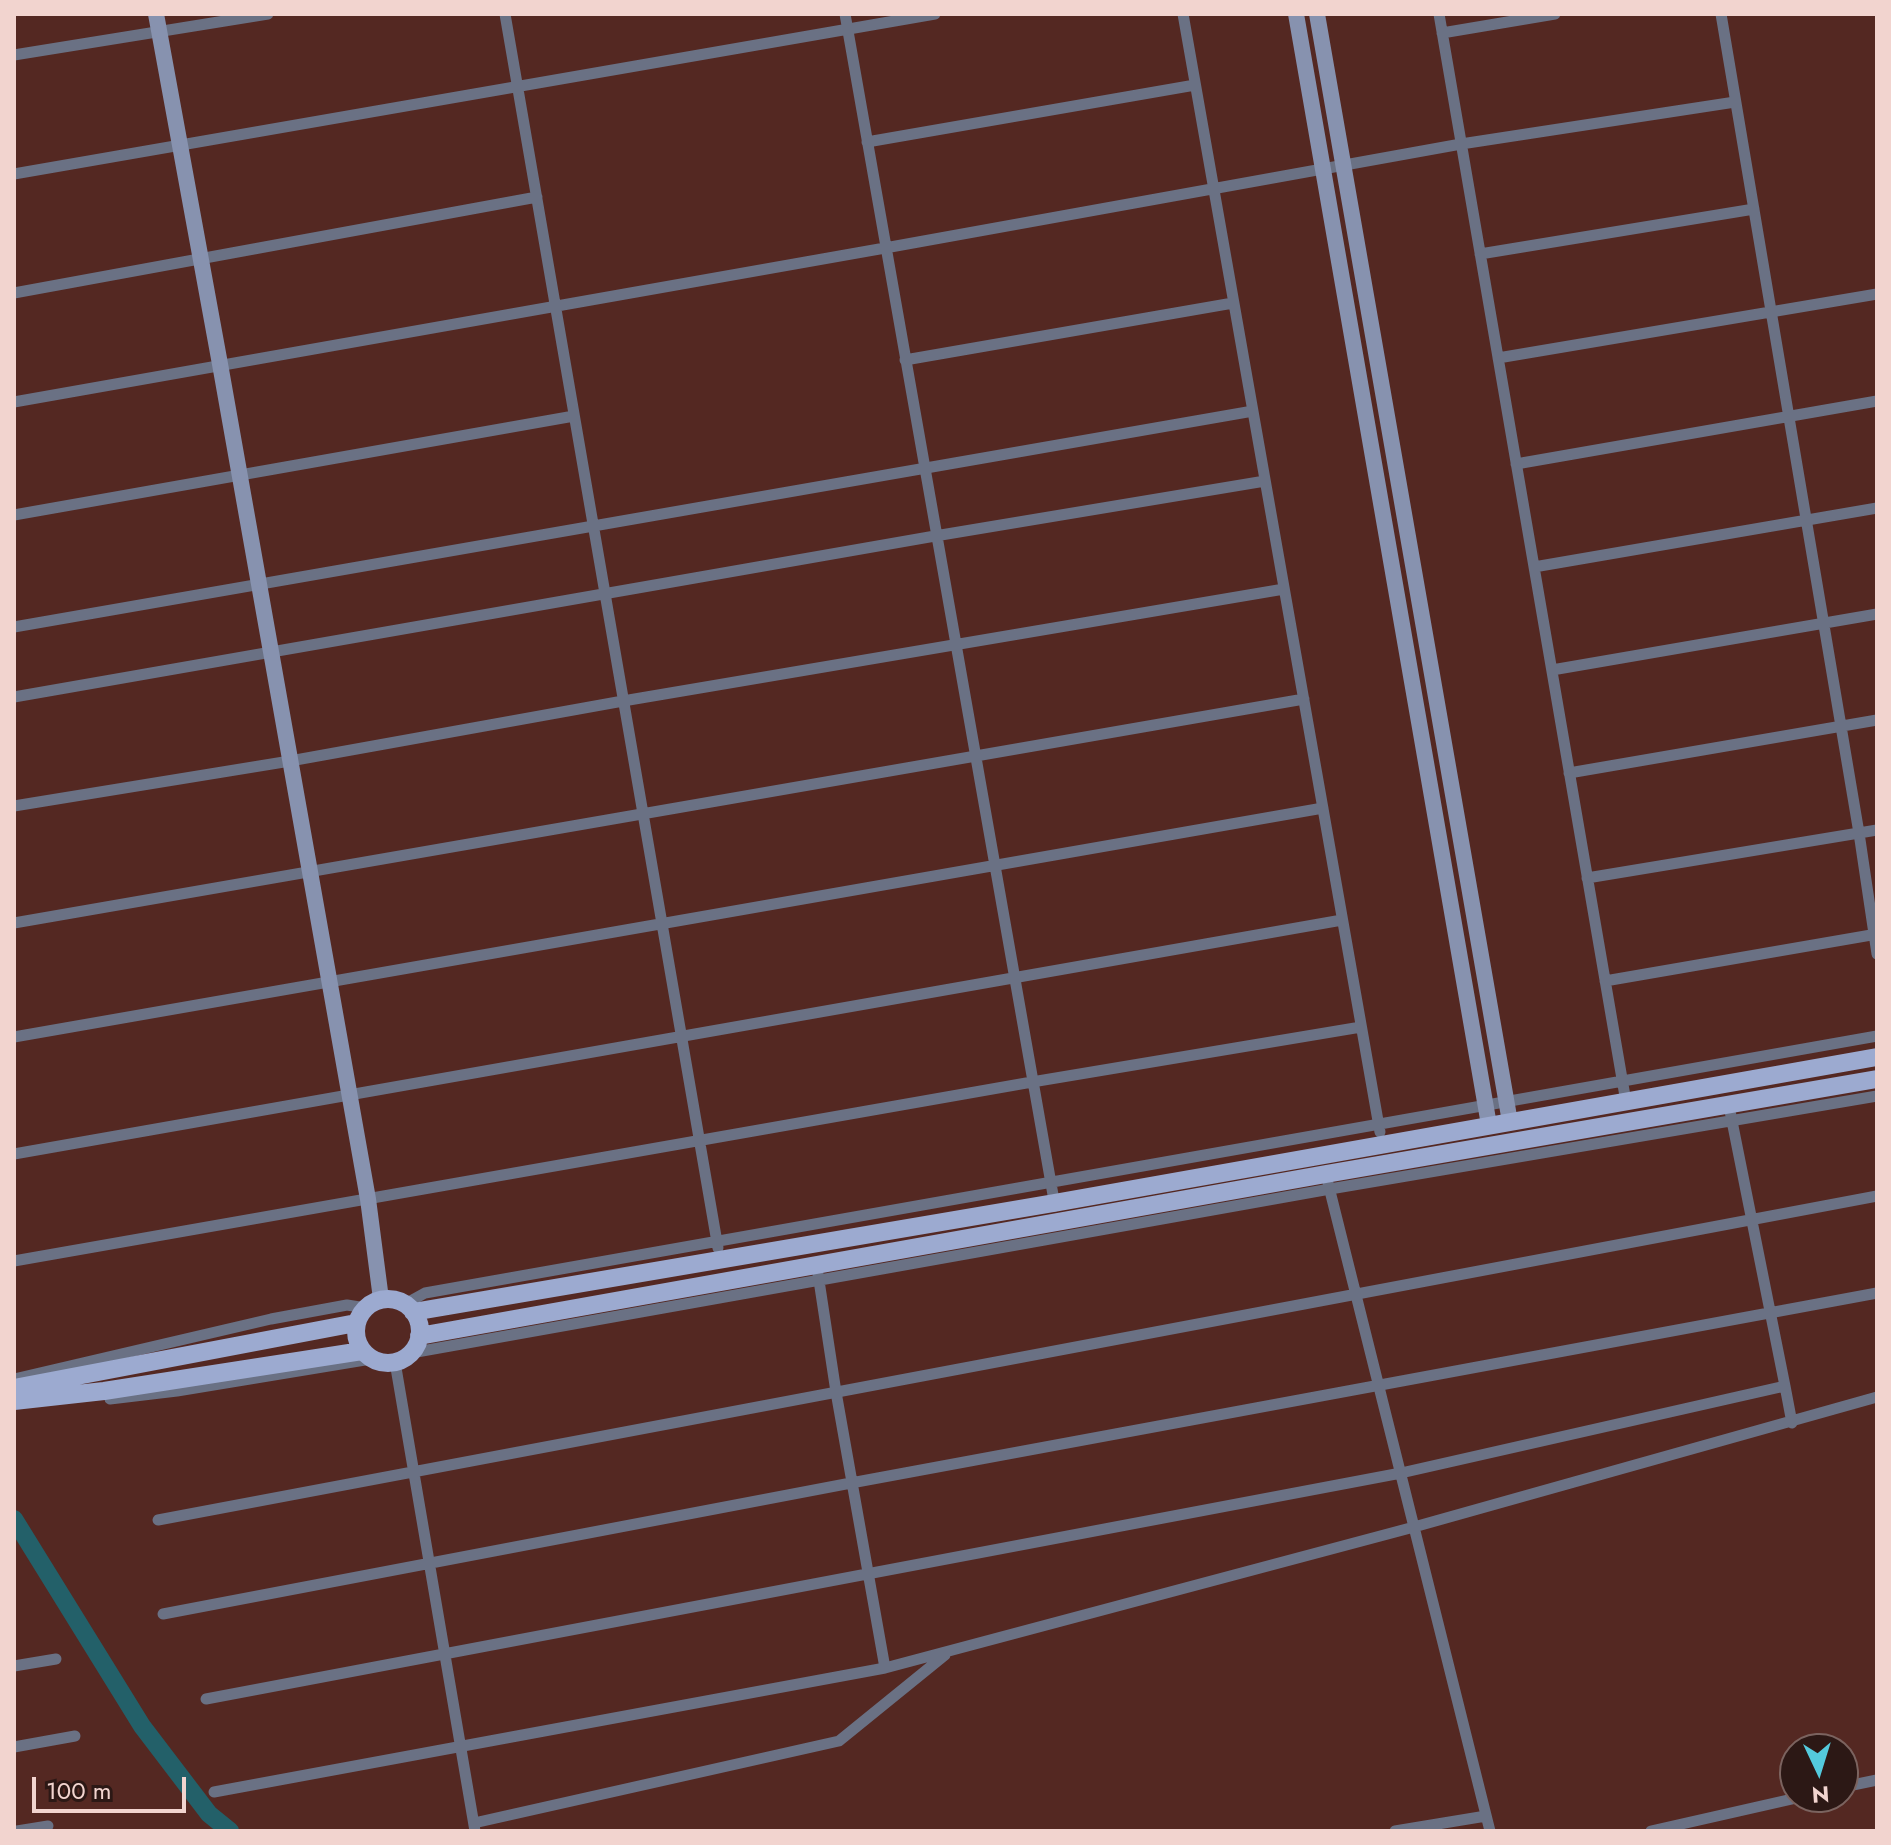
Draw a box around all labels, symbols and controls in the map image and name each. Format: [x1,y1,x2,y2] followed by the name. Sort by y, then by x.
[1779,1733,1859,1813] north arrow
[36,1761,190,1811] scale bar
[46,1773,112,1808] text: 100 m
[1811,1778,1830,1812] text: N

